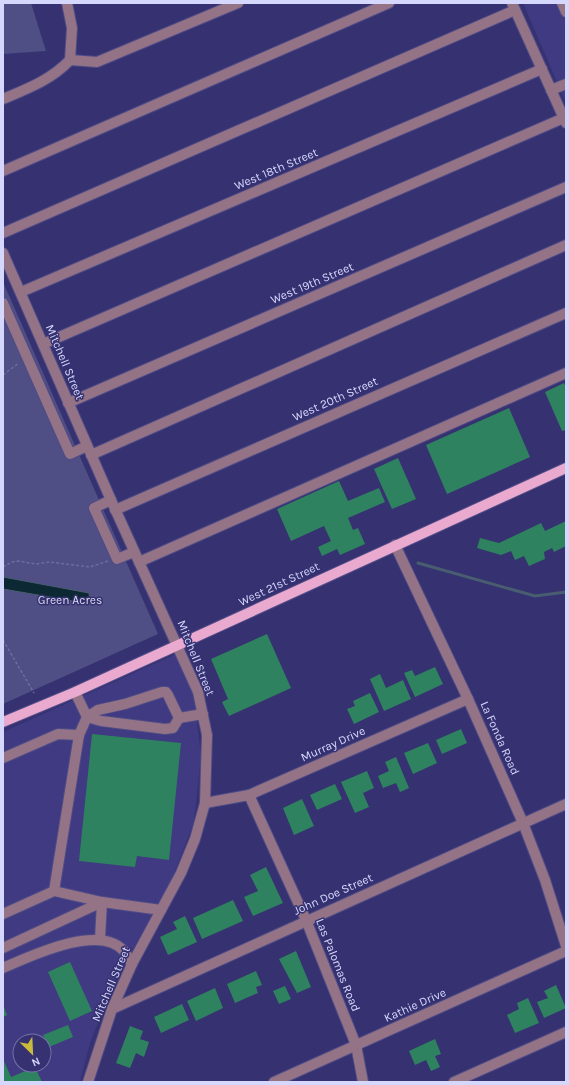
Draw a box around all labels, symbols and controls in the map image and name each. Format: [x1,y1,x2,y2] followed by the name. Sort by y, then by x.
[232,145,320,193] street label: West 18th Street
[268,259,356,307] street label: West 19th Street
[43,322,87,402] street label: Mitchell Street
[290,374,380,424] street label: West 20th Street
[236,559,322,609] street label: West 21st Street
[38,593,102,607] park label: Green Acres
[174,618,218,698] street label: Mitchell Street
[478,699,522,777] street label: La Fonda Road
[299,724,367,764] street label: Murray Drive
[291,870,375,918] street label: John Doe Street
[313,916,363,1014] street label: Las Palomas Road
[89,944,133,1024] street label: Mitchell Street
[382,985,448,1025] street label: Kathie Drive
[12,1033,52,1073] north arrow
[30,1054,42,1069] text: N

